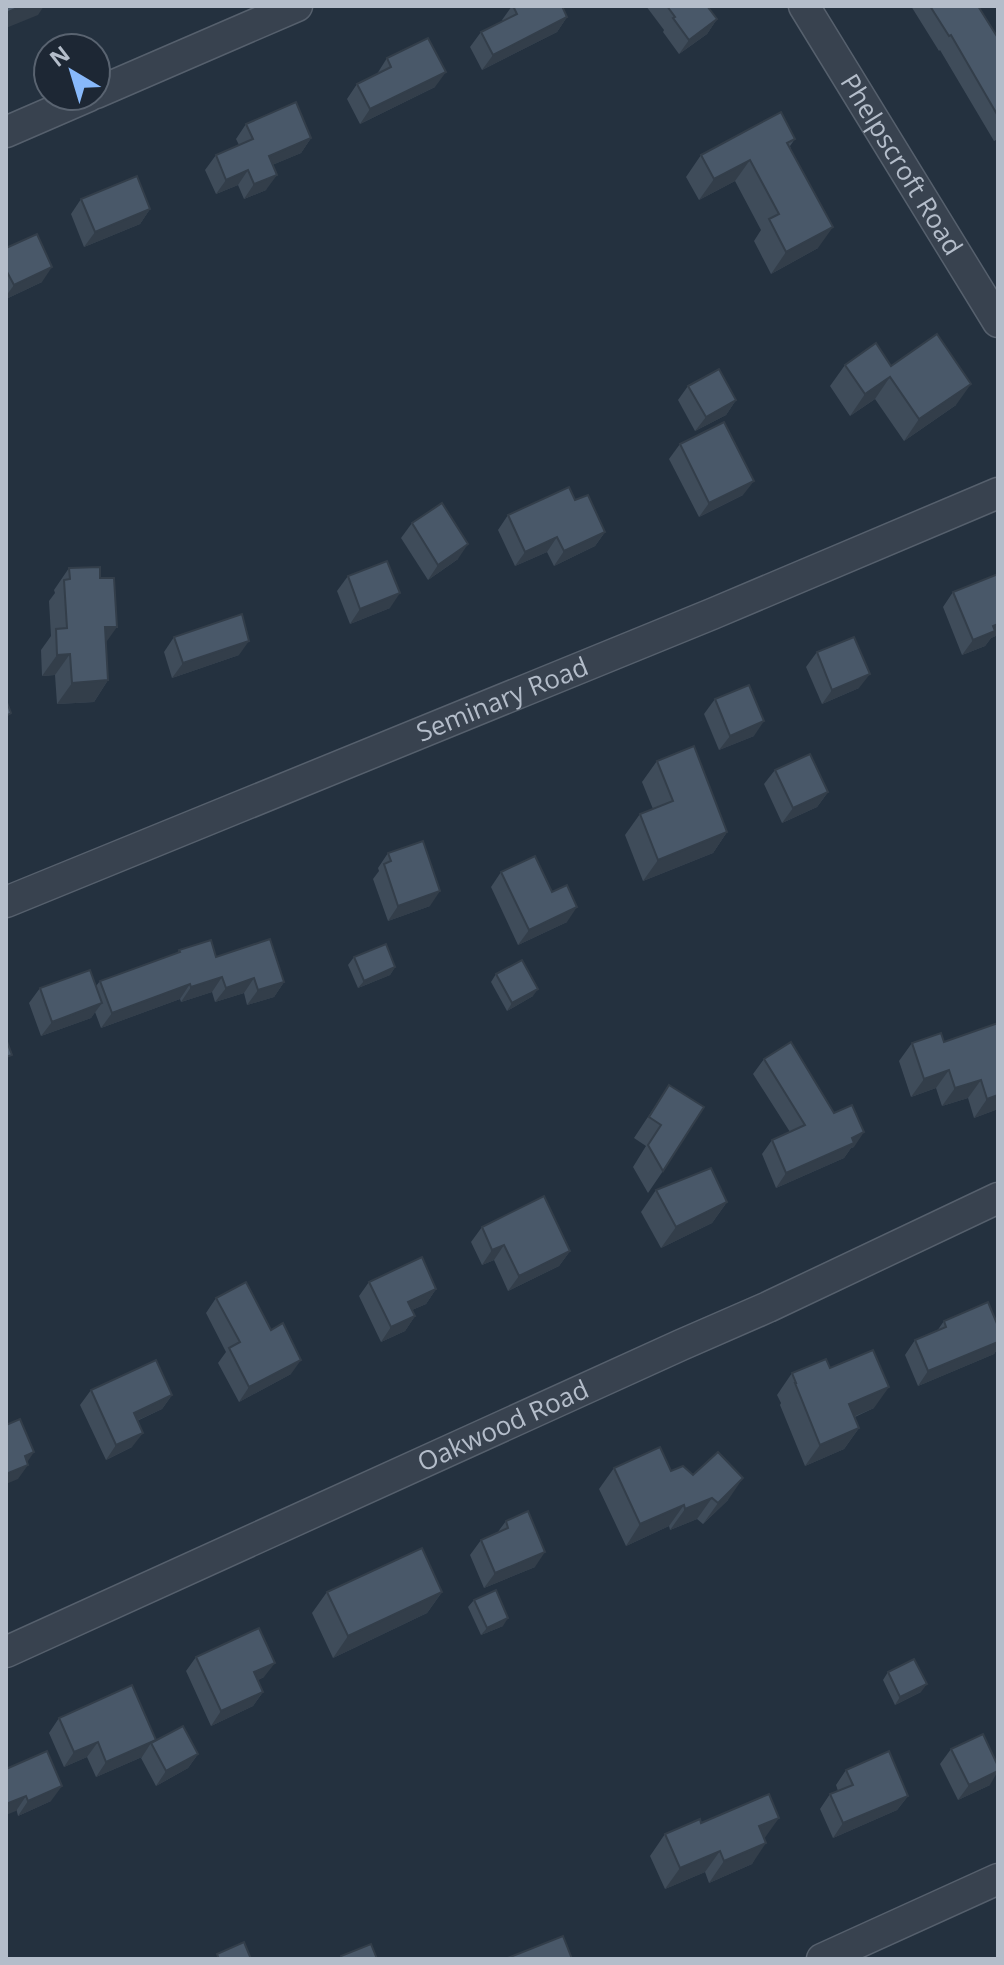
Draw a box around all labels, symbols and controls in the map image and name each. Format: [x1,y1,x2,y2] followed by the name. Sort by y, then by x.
[32,32,112,112] north arrow
[43,38,75,73] text: N
[833,66,972,261] street label: Phelpscroft Road
[411,647,593,750] street label: Seminary Road
[411,1370,594,1480] street label: Oakwood Road

